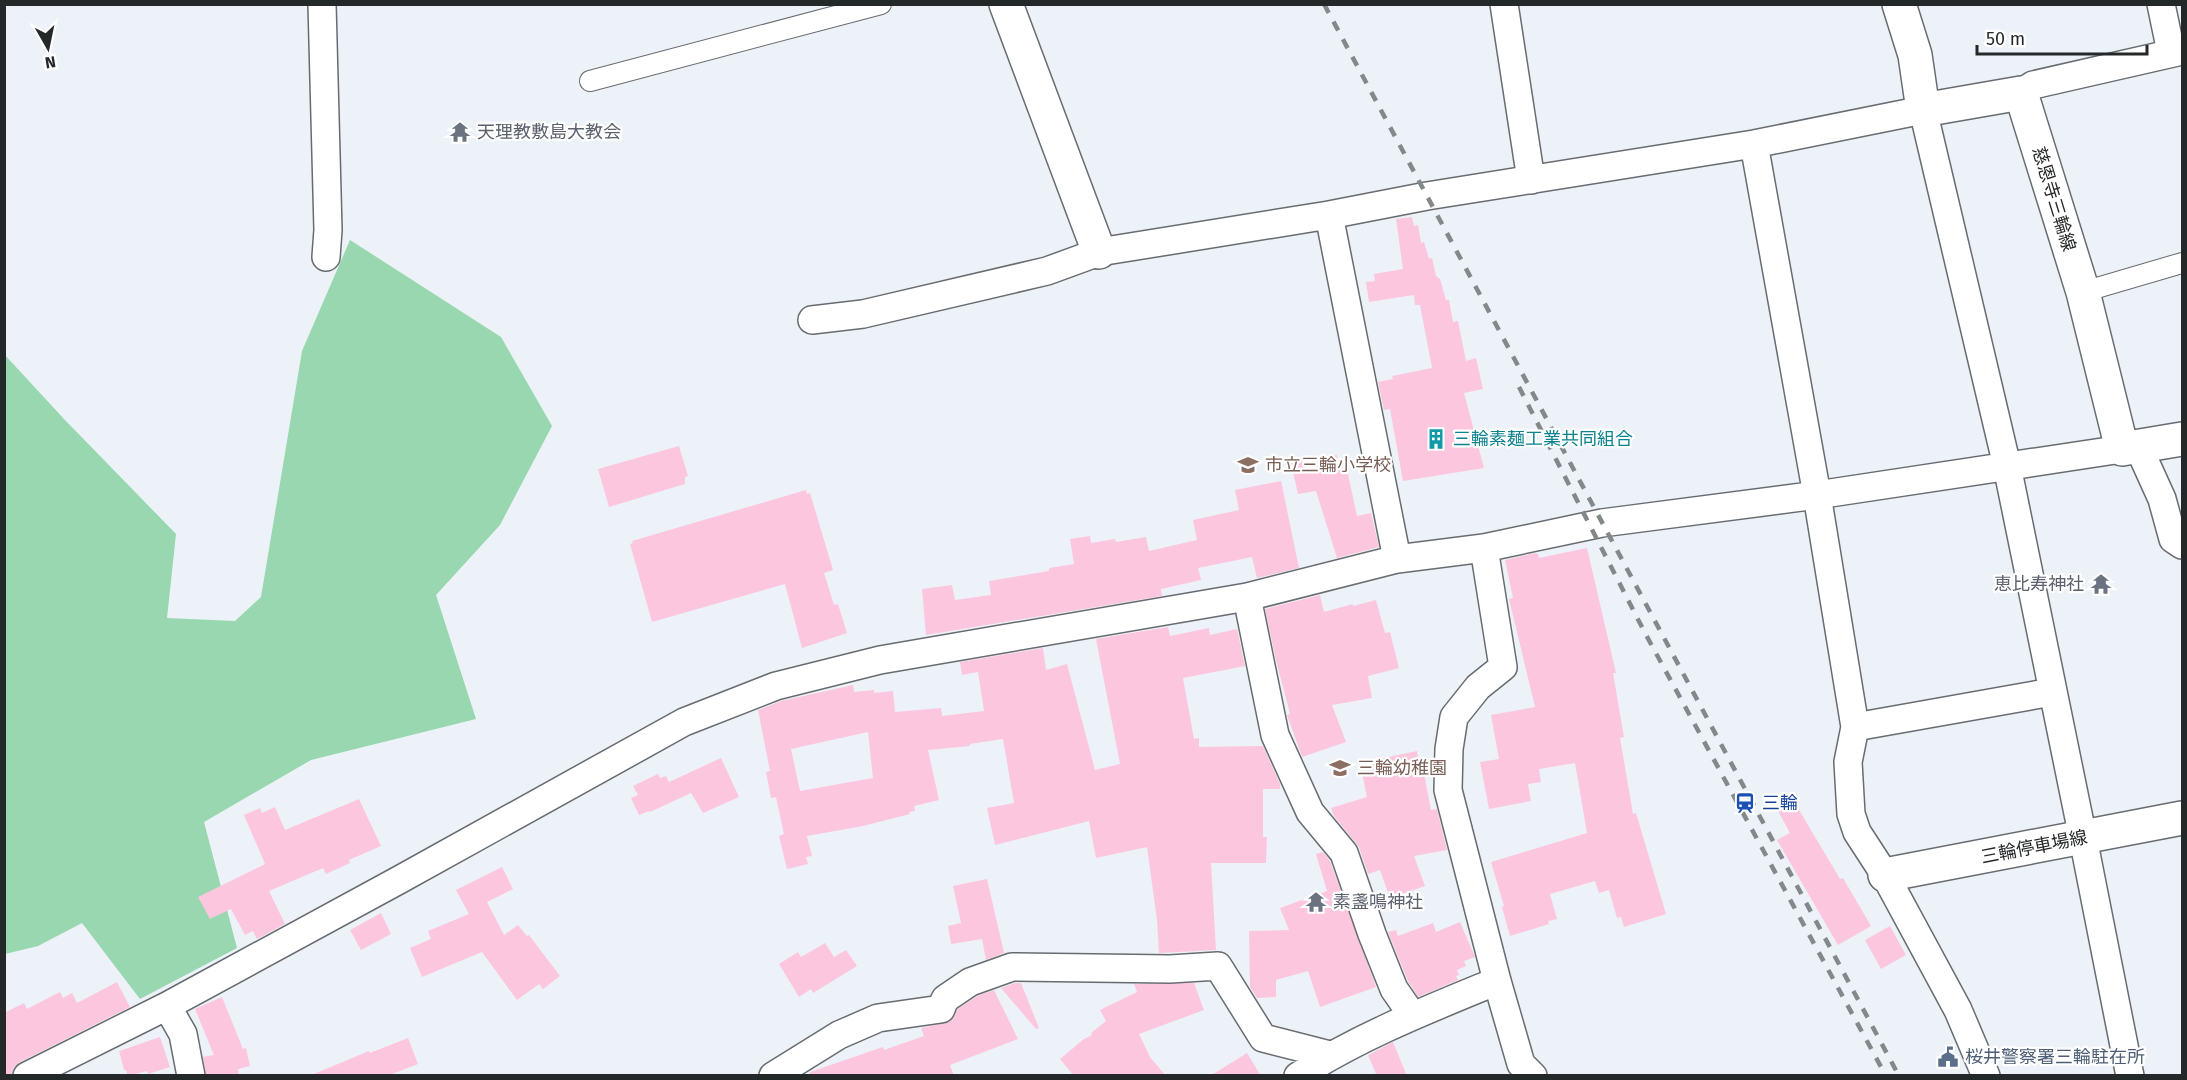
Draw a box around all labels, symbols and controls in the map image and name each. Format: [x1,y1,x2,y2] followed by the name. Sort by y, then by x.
[18,18,78,78] north arrow
[1977,18,2146,56] scale bar
[1986,28,2025,50] text: 50 m
[44,52,57,73] text: N
[448,120,472,144] temple icon: 天理教敷島大教会
[477,121,621,143] place label: 天理教敷島大教会
[2028,144,2080,254] street label: 慈恩寺三輪線
[1424,427,1448,451] building icon: 三輪素麺工業共同組合
[1453,428,1633,450] place label: 三輪素麺工業共同組合
[1236,453,1260,477] school or university icon: 市立三輪小学校
[1265,454,1391,476] place label: 市立三輪小学校
[2089,572,2113,596] temple icon: 恵比寿神社
[1994,573,2084,595] place label: 恵比寿神社
[1328,756,1352,780] school or university icon: 三輪幼稚園
[1357,757,1447,779] place label: 三輪幼稚園
[1733,791,1757,815] station icon: 三輪
[1762,792,1798,814] place label: 三輪
[1979,826,2089,868] street label: 三輪停車場線
[1304,890,1328,914] temple icon: 素盞鳴神社
[1333,891,1423,913] place label: 素盞鳴神社
[1936,1045,1960,1069] public building icon: 桜井警察署三輪駐在所
[1965,1046,2145,1068] place label: 桜井警察署三輪駐在所

